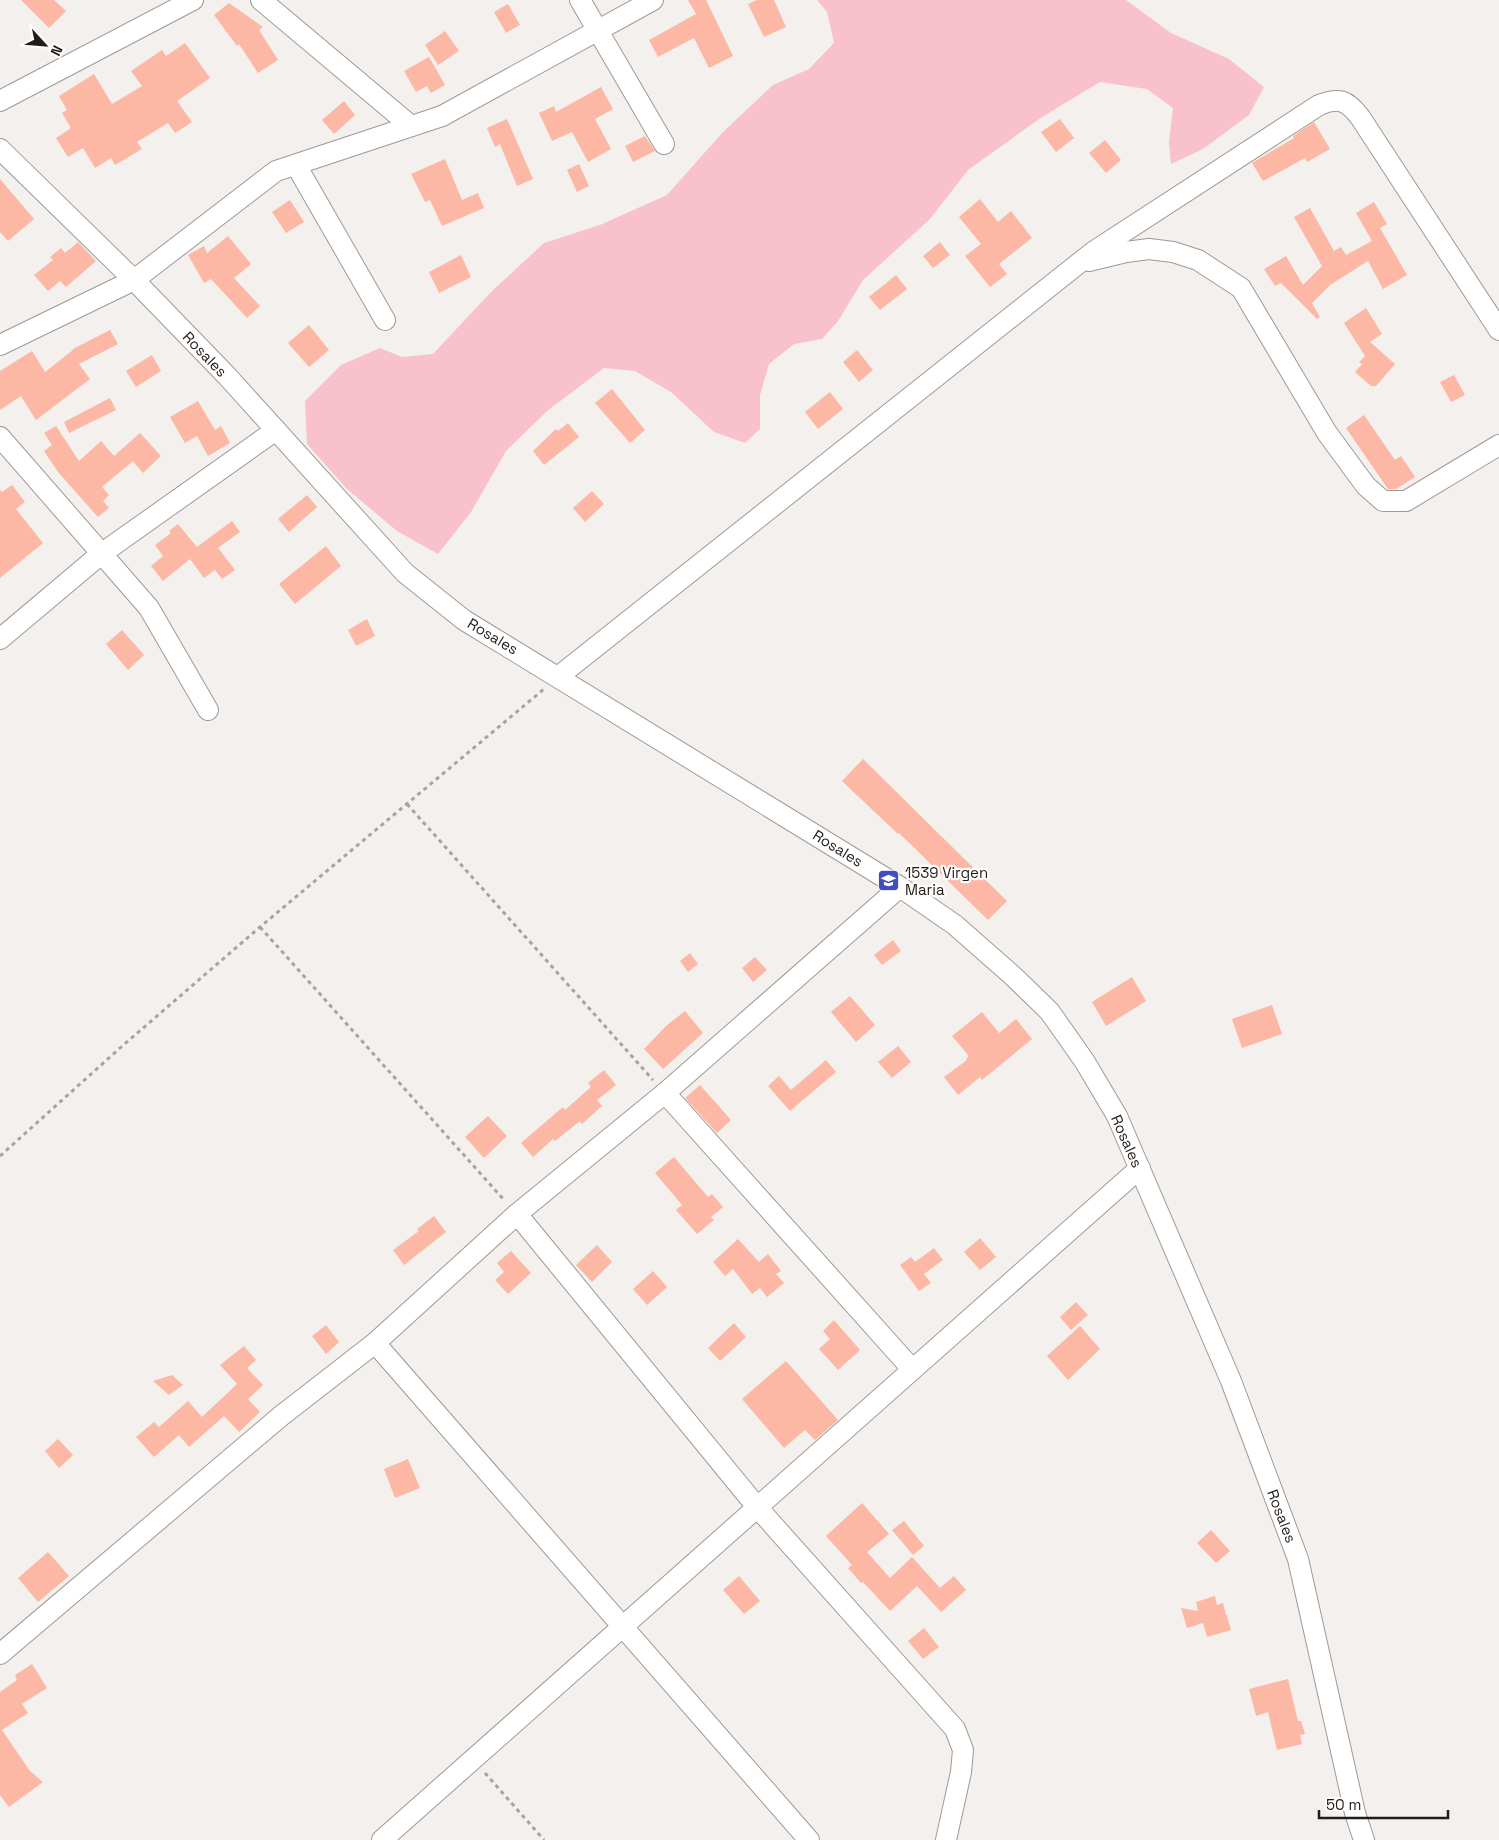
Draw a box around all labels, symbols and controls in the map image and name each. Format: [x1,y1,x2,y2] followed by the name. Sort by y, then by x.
[20,20,70,70] north arrow
[47,43,67,59] text: N
[179,327,231,381] street label: Rosales
[464,614,522,659] street label: Rosales
[809,825,867,871] street label: Rosales
[905,863,988,899] place label: 1539 Virgen Maria
[877,869,901,893] school or university icon: 1539 Virgen Maria
[1107,1112,1147,1170] street label: Rosales
[1263,1487,1301,1545] street label: Rosales
[1319,1788,1448,1820] scale bar
[1326,1795,1361,1814] text: 50 m

